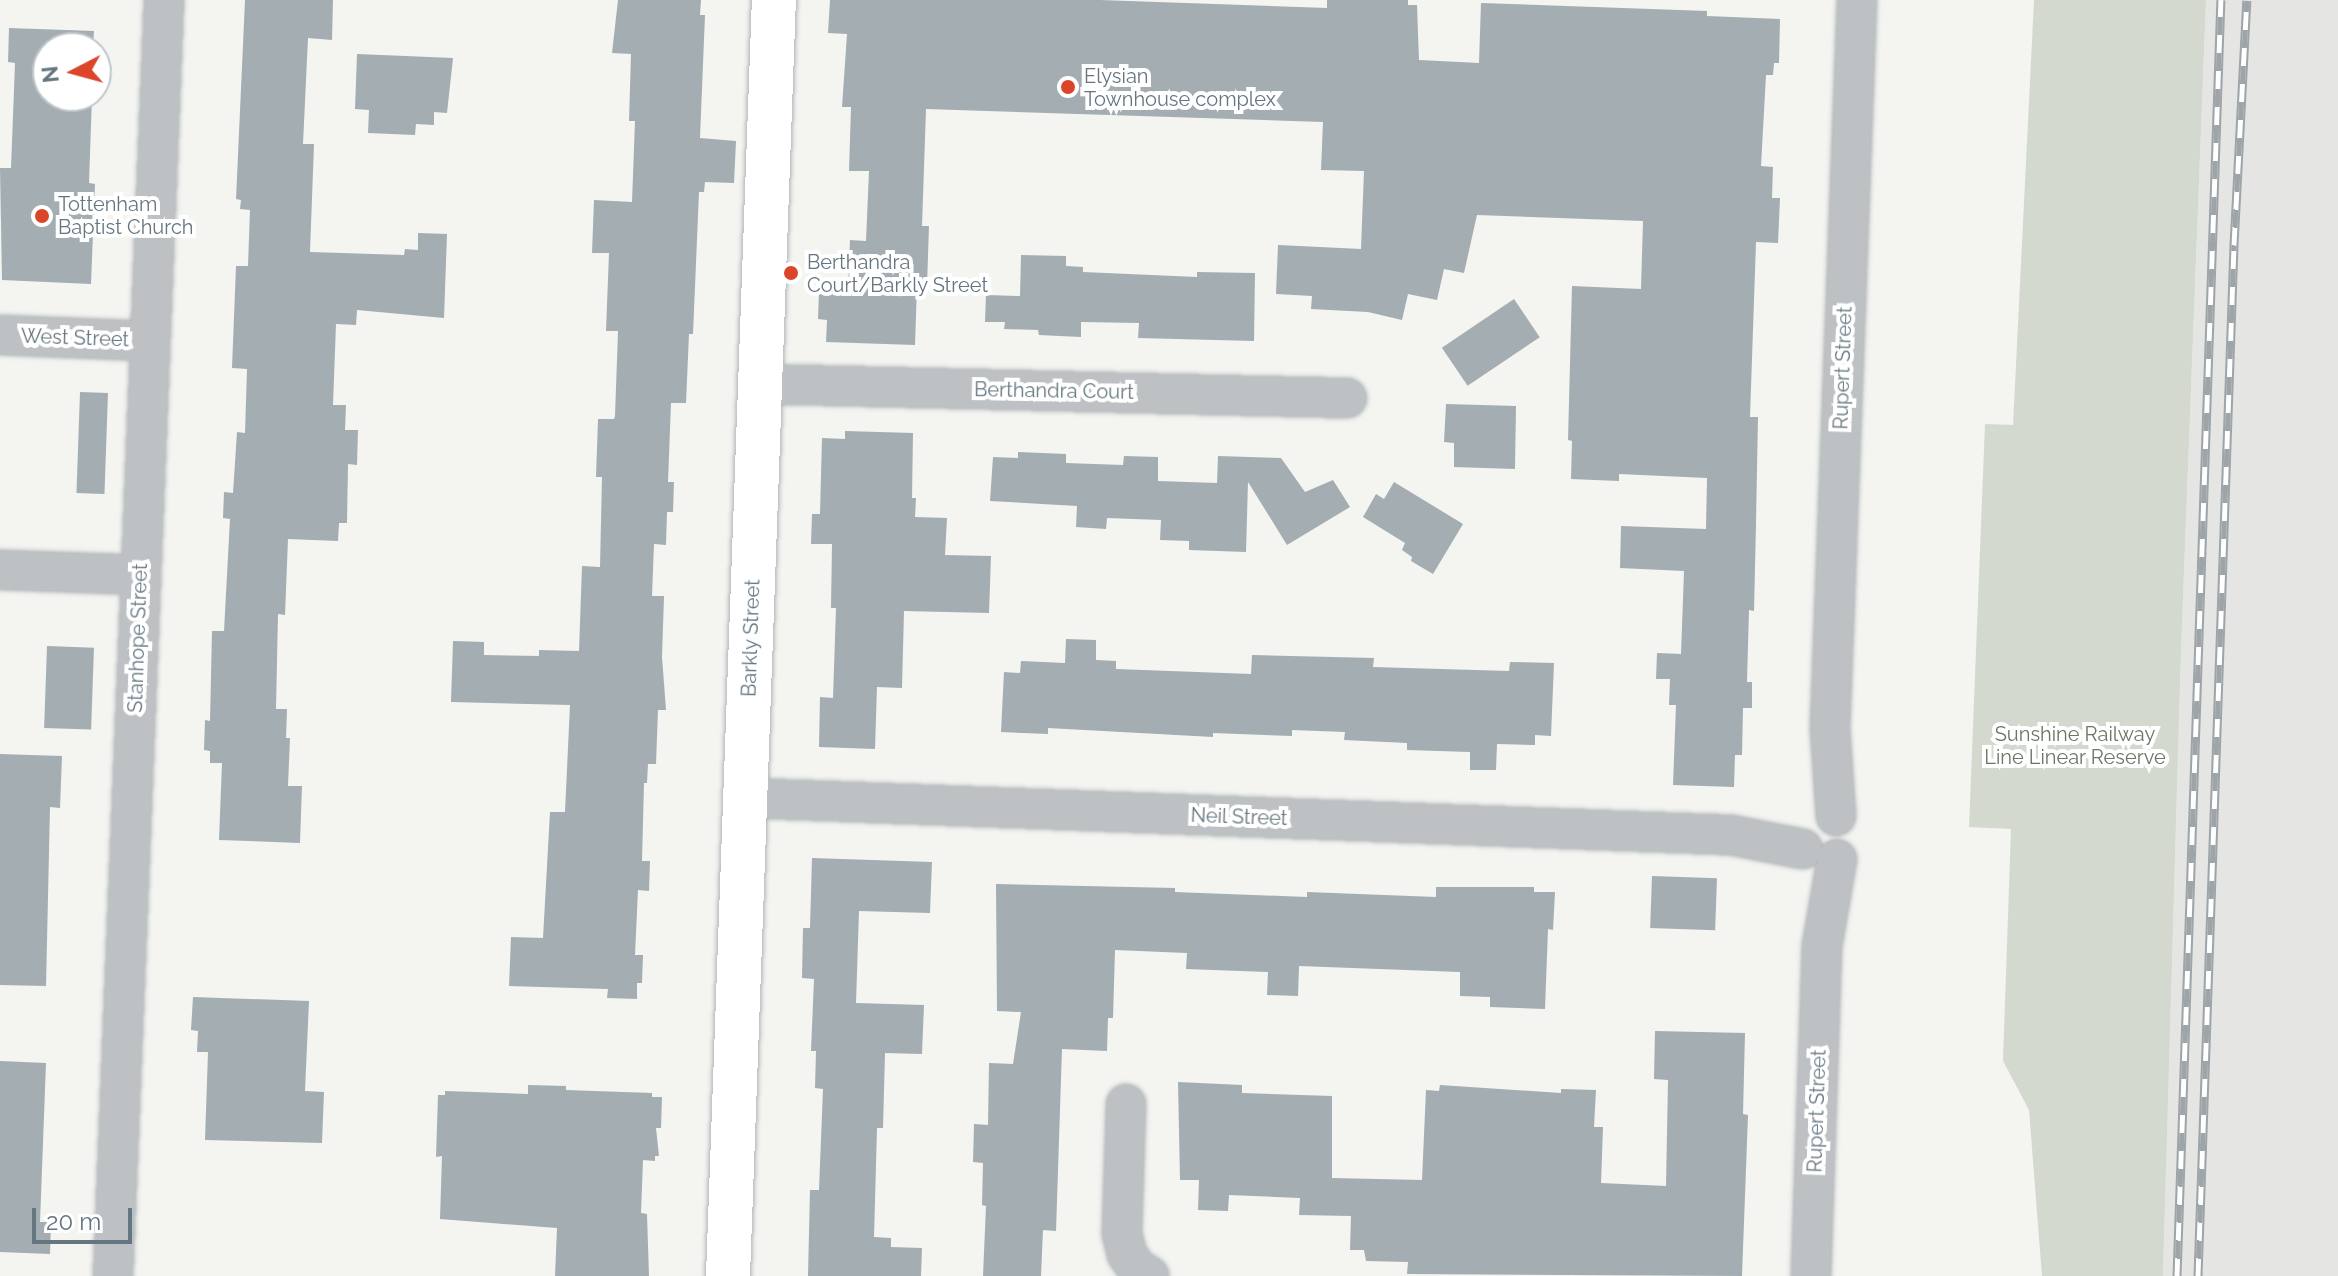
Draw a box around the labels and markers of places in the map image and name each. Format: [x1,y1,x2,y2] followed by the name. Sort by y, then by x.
[1084,64,1276,111] place label: Elysian Townhouse complex
[1059,78,1077,96] marker: Elysian Townhouse complex
[58,192,194,239] place label: Tottenham Baptist Church
[33,207,51,225] marker: Tottenham Baptist Church
[807,250,989,297] place label: Berthandra Court/Barkly Street
[782,264,800,282] marker: Berthandra Court/Barkly Street

